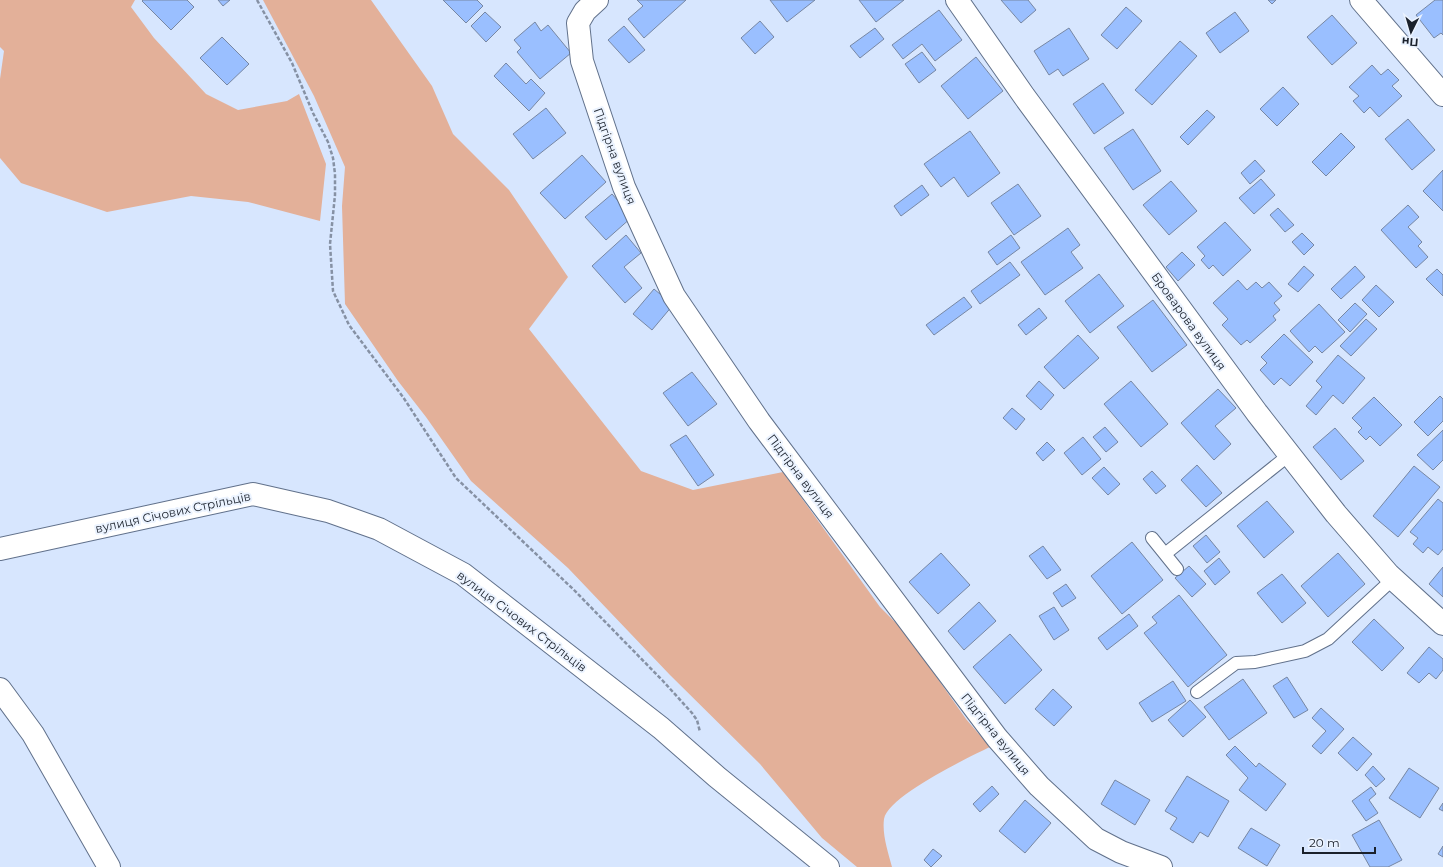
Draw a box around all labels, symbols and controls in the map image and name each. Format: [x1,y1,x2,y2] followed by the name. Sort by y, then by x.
[1391,12,1431,52] north arrow
[1401,34,1419,50] text: Пн
[591,106,639,206] street label: Підгірна вулиця
[1148,269,1230,373] street label: Броварова вулиця
[764,431,838,521] street label: Підгірна вулиця
[94,488,252,536] street label: вулиця Січових Стрільців
[454,567,590,675] street label: вулиця Січових Стрільців
[958,690,1034,778] street label: Підгірна вулиця
[1303,829,1375,855] scale bar
[1309,835,1340,850] text: 20 m

